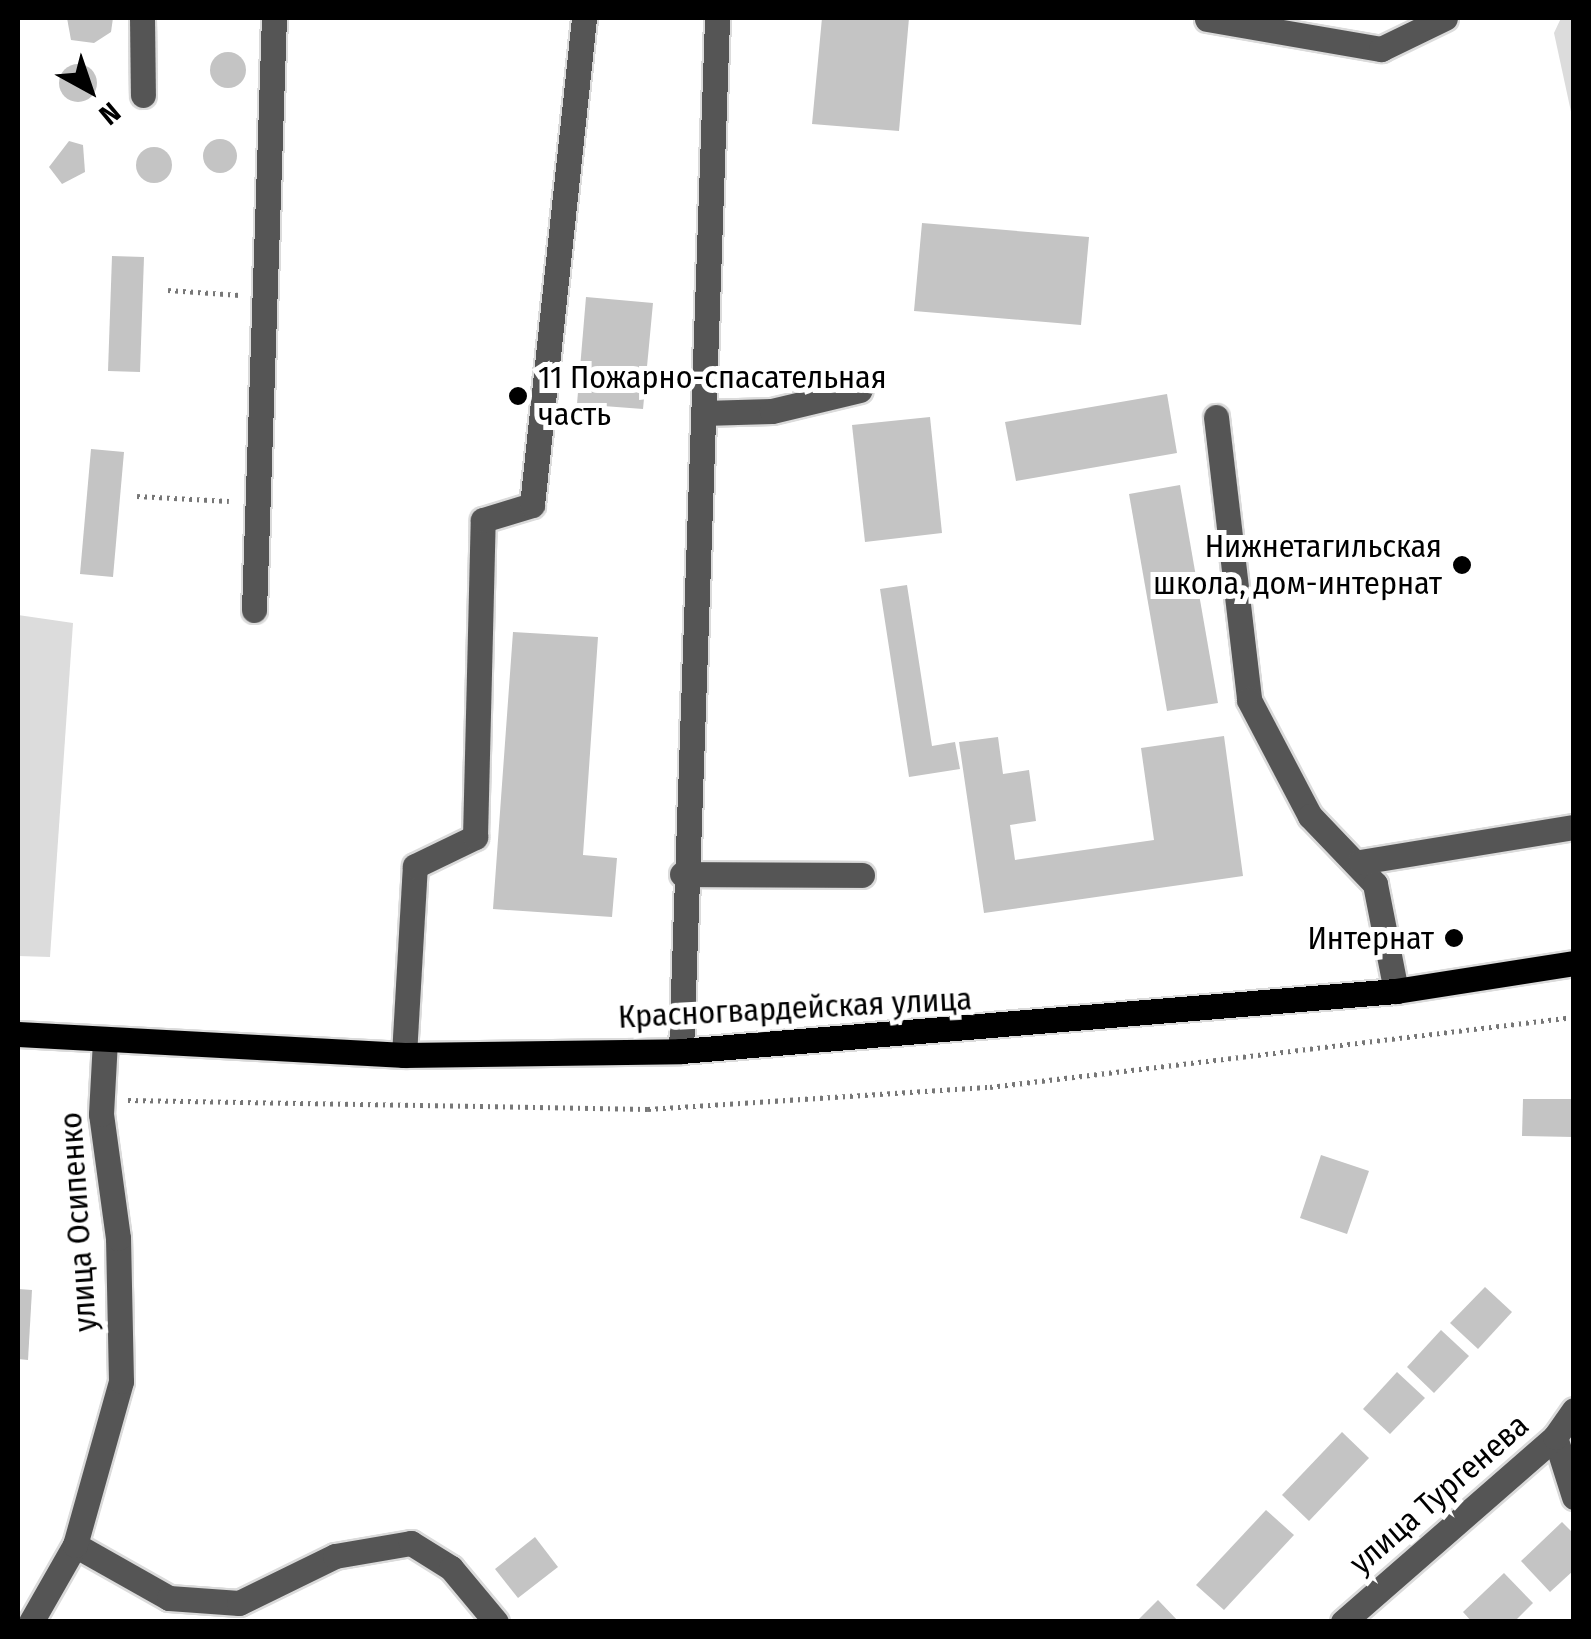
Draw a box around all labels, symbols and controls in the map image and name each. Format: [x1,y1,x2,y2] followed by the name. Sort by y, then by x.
[40,40,140,140] north arrow
[93,95,127,131] text: N
[538,359,887,434] place label: 11 Пожарно-спасательная часть
[507,385,529,407] marker: 11 Пожарно-спасательная часть
[1153,528,1442,603] place label: Нижнетагильская школа, дом-интернат
[1451,554,1473,576] marker: Нижнетагильская школа, дом-интернат
[1307,919,1434,957] place label: Интернат
[1443,927,1465,949] marker: Интернат
[617,980,973,1036] street label: Красногвардейская улица
[51,1111,105,1333] street label: улица Осипенко
[1342,1406,1536,1582] street label: улица Тургенева

